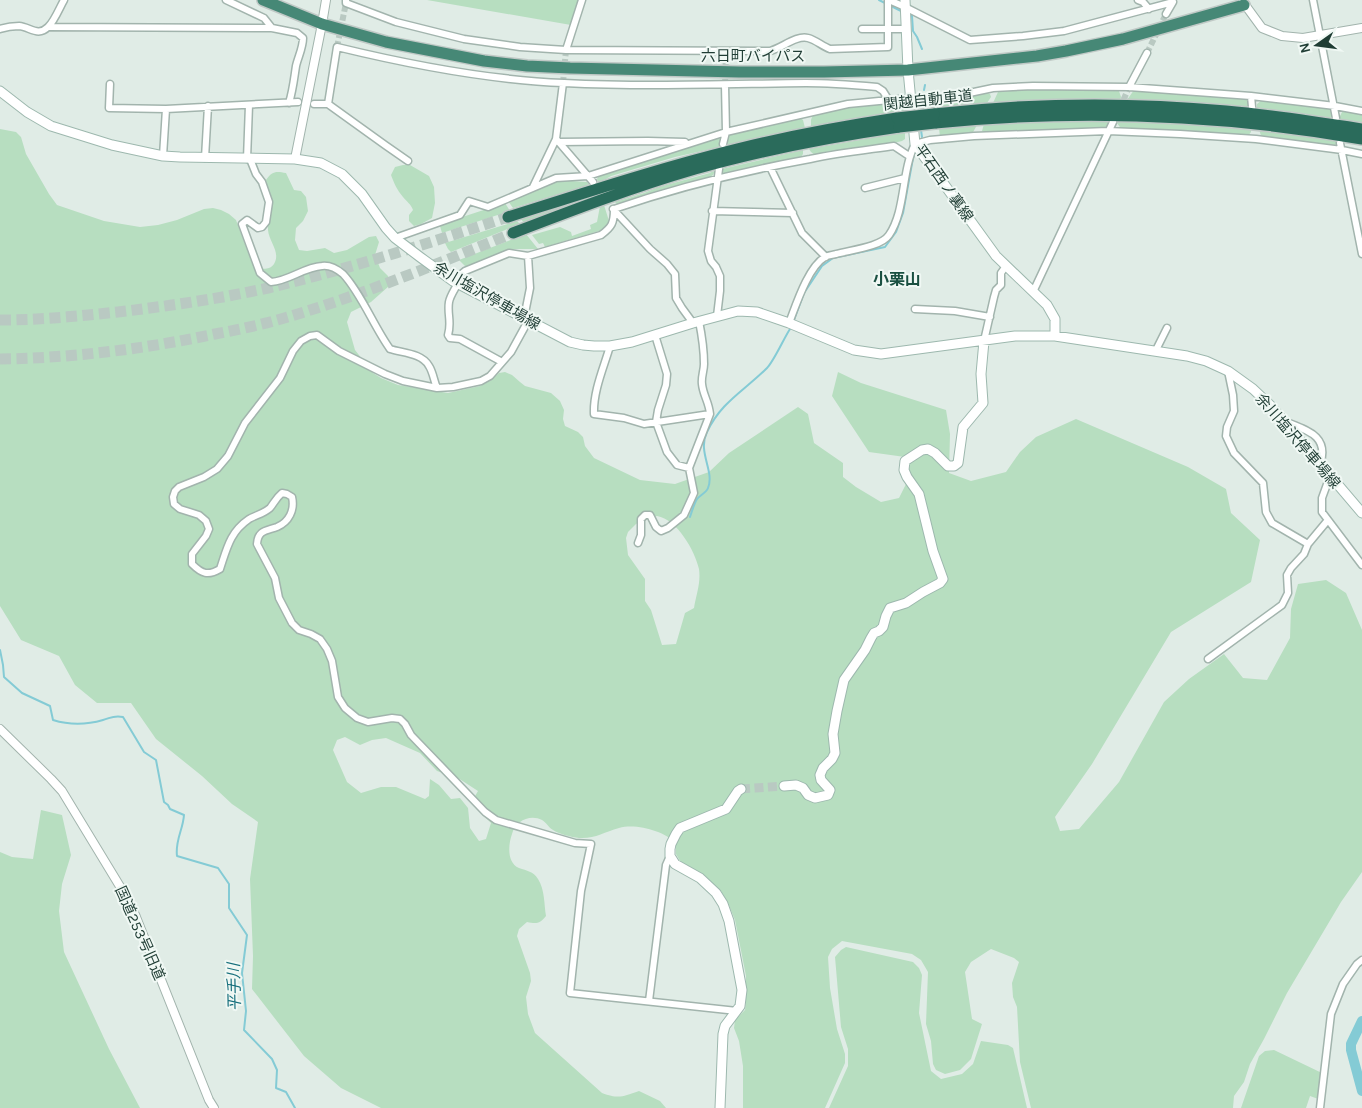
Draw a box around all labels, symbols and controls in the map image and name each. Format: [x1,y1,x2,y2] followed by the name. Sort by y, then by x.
[1292,20,1342,70] north arrow
[1295,41,1314,55] text: N
[701,47,805,65] street label: 六日町バイパス
[882,86,974,114] street label: 関越自動車道
[911,141,977,225] street label: 平石西ノ裏線
[431,258,543,334] street label: 余川塩沢停車場線
[873,270,921,289] district label: 小栗山
[1252,390,1344,492] street label: 余川塩沢停車場線
[111,883,169,983] street label: 国道253号旧道
[224,961,244,1011] water label: 平手川

